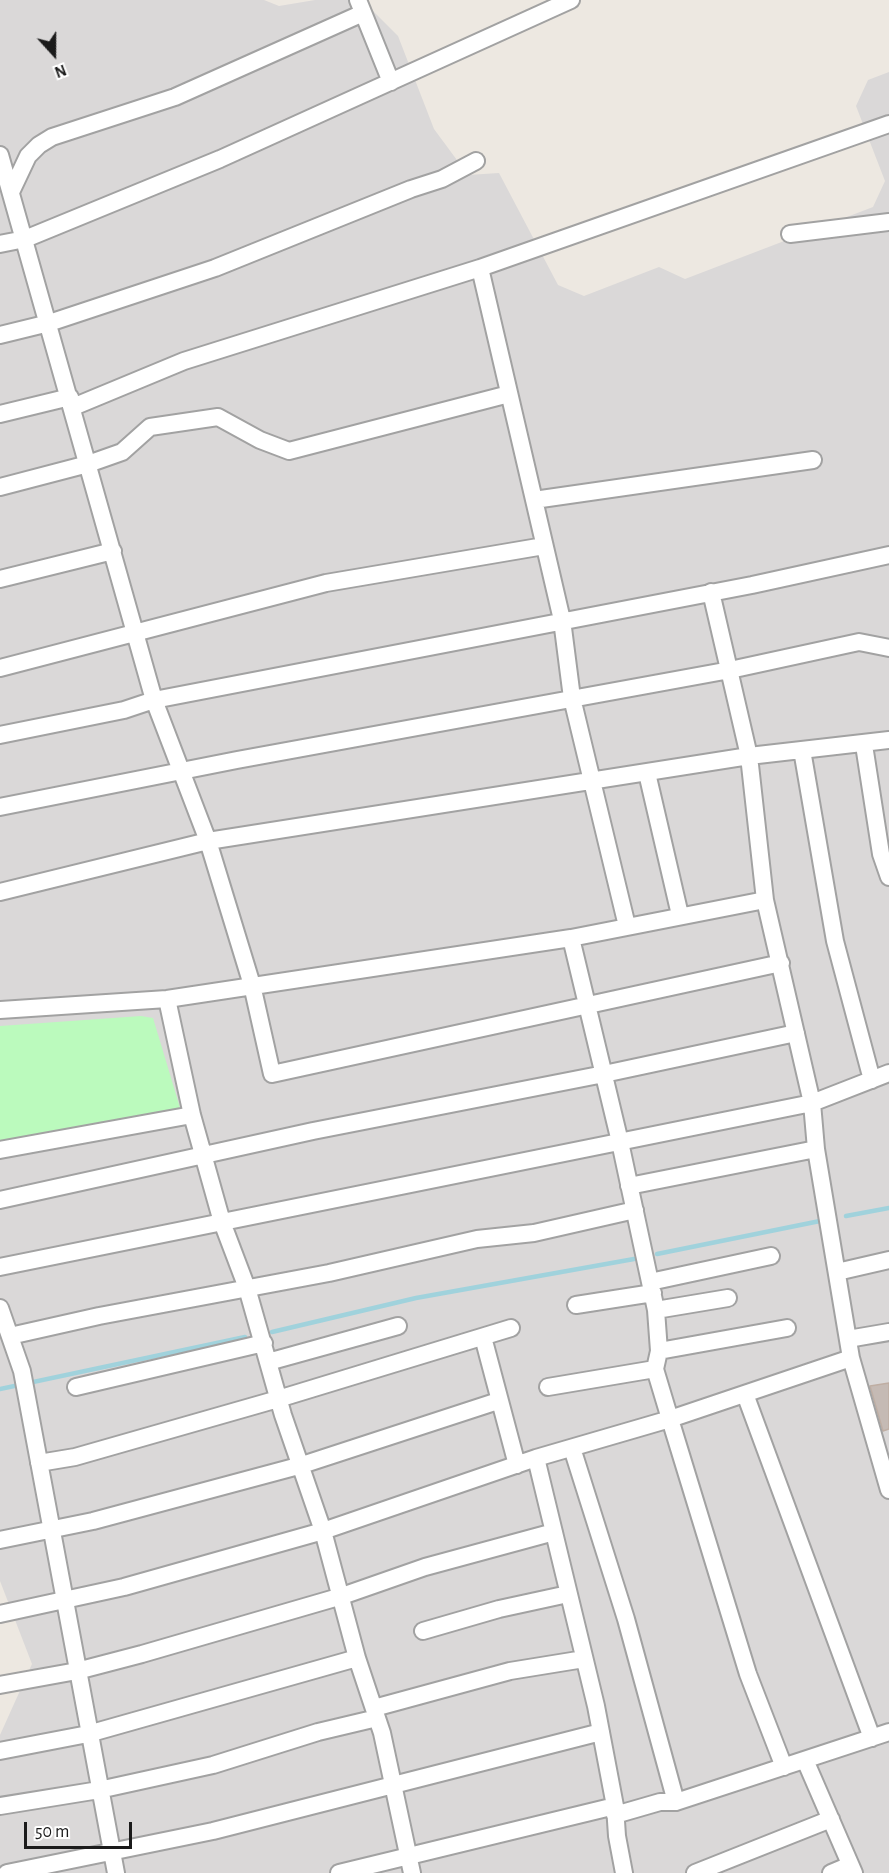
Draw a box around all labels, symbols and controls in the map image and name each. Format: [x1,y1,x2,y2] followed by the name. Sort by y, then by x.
[24,24,84,84] north arrow
[52,61,69,80] text: N
[27,1810,135,1848] scale bar
[35,1823,69,1841] text: 50 m

